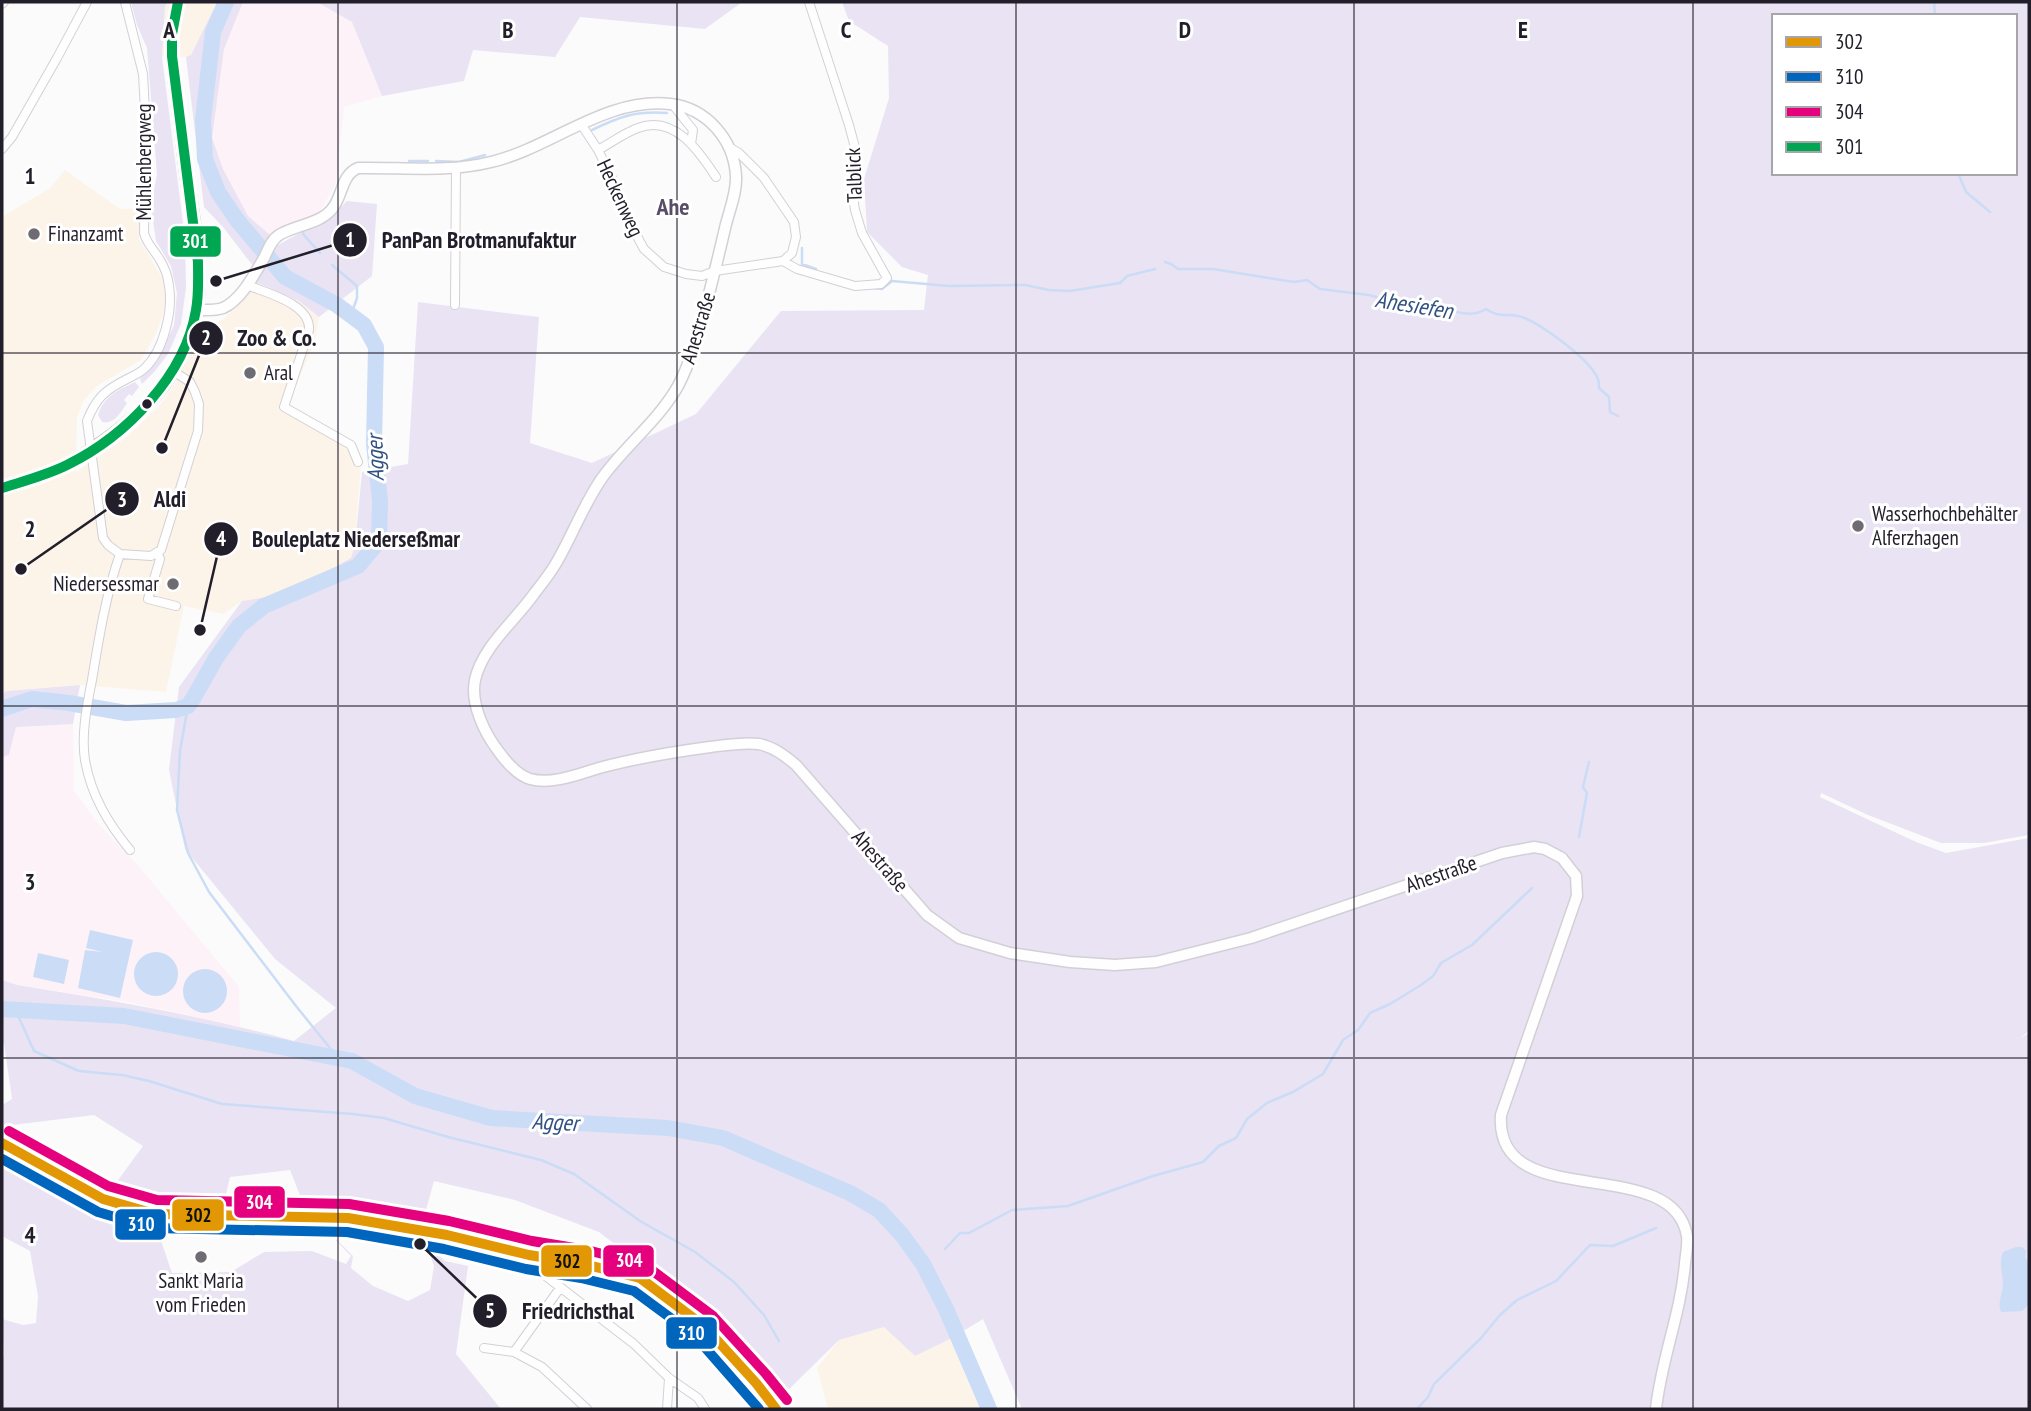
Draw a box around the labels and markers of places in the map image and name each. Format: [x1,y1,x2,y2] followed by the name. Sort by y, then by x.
[333,218,590,262] callout: PanPan Brotmanufaktur
[48,220,124,247] place label: Finanzamt
[26,226,42,242] marker: Finanzamt
[188,316,331,360] callout: Zoo & Co.
[264,359,293,386] place label: Aral
[242,365,258,381] marker: Aral
[140,397,154,411] unlabelled marker
[104,477,200,521] callout: Aldi
[1872,500,2018,551] place label: Wasserhochbehälter Alferzhagen
[203,517,475,561] callout: Bouleplatz Niederseßmar
[1850,518,1866,534] marker: Wasserhochbehälter Alferzhagen
[53,570,159,597] place label: Niedersessmar
[165,576,181,592] marker: Niedersessmar
[193,1249,209,1265] marker: Sankt Maria vom Frieden
[156,1267,246,1318] place label: Sankt Maria vom Frieden
[473,1289,648,1333] callout: Friedrichsthal

